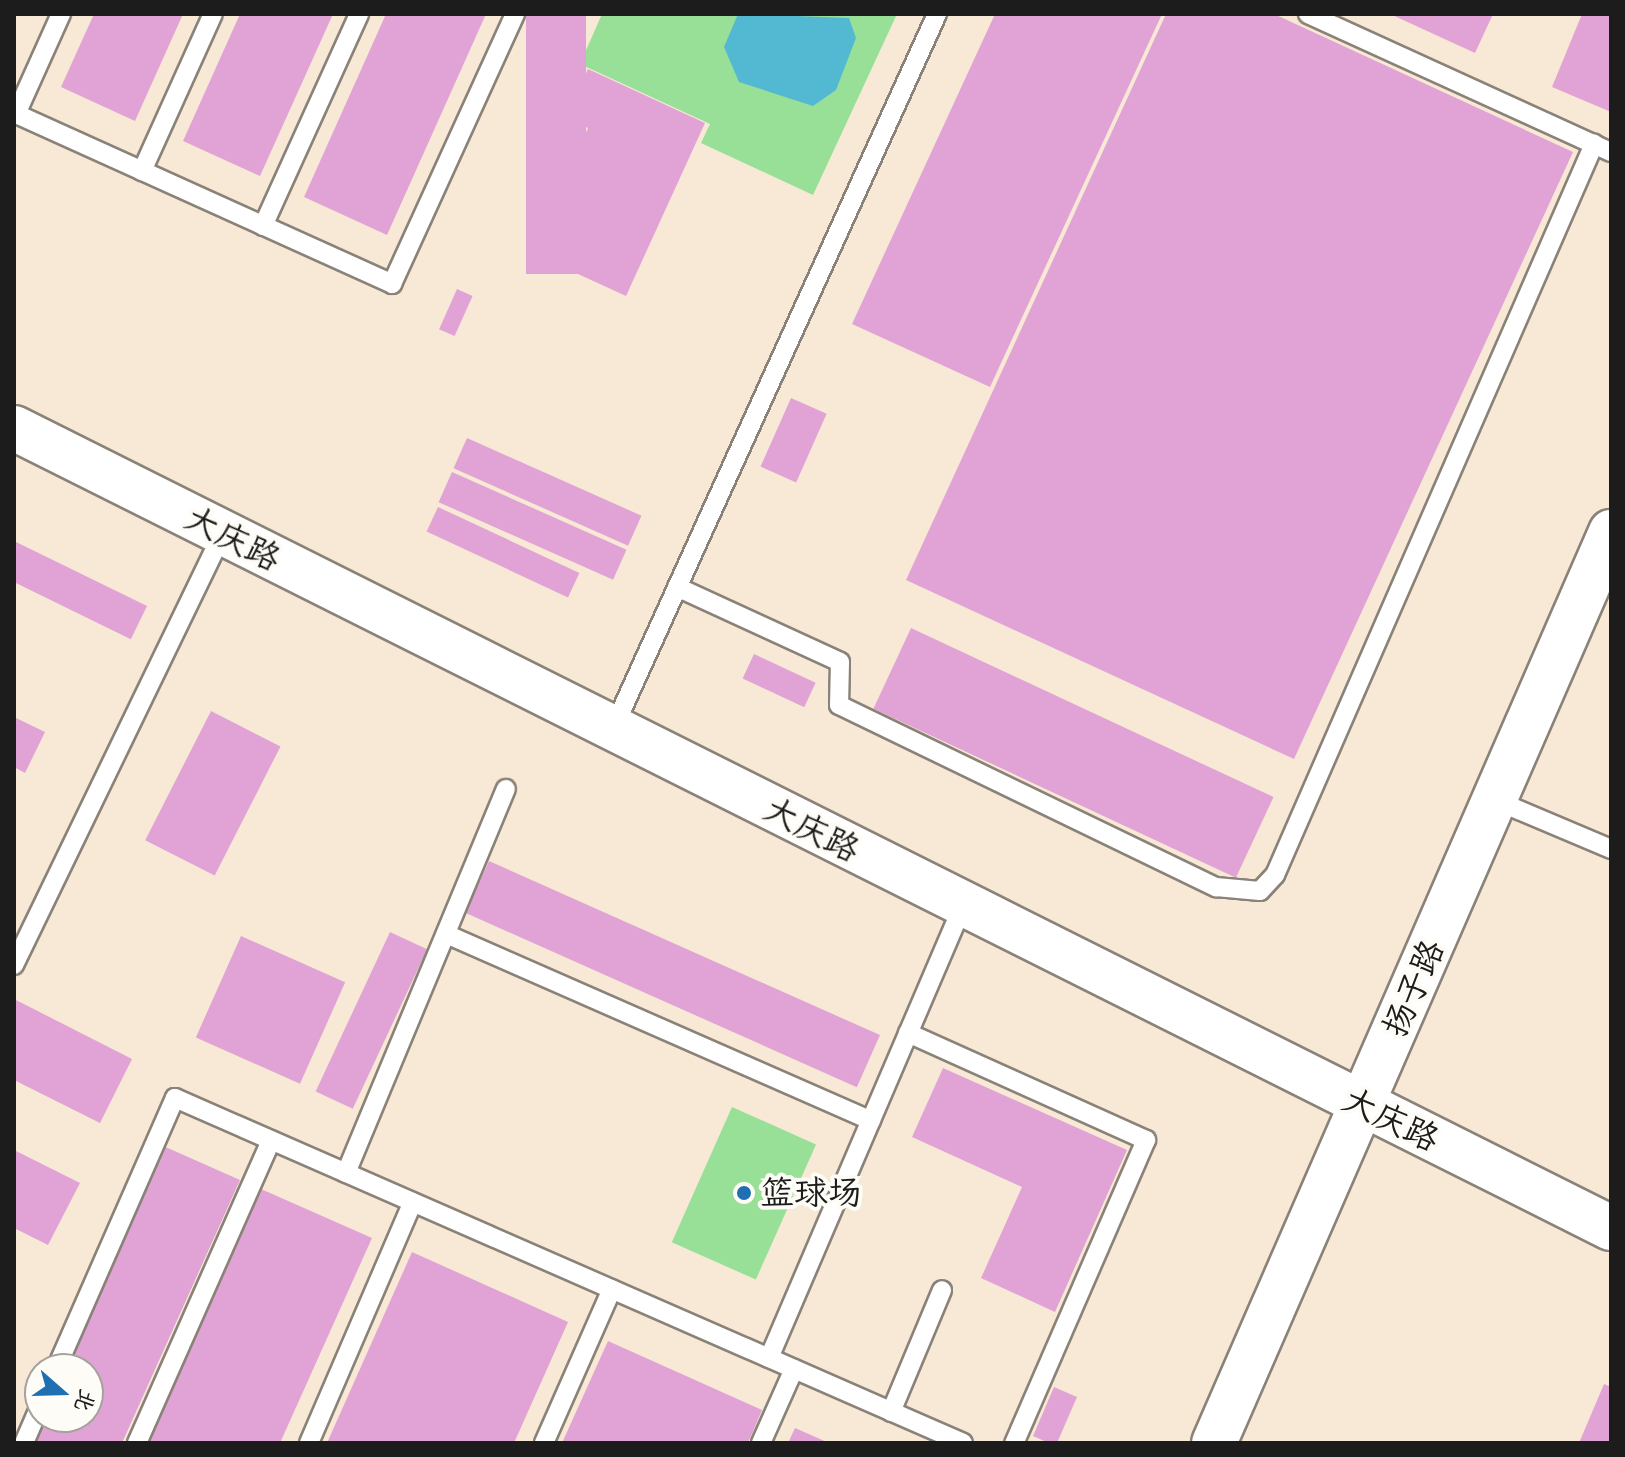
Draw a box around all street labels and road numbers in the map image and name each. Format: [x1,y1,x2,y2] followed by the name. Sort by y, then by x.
[178,497,288,579] street label: 大庆路
[757,788,867,870] street label: 大庆路
[1374,933,1452,1043] street label: 扬子路
[1336,1078,1446,1160] street label: 大庆路

